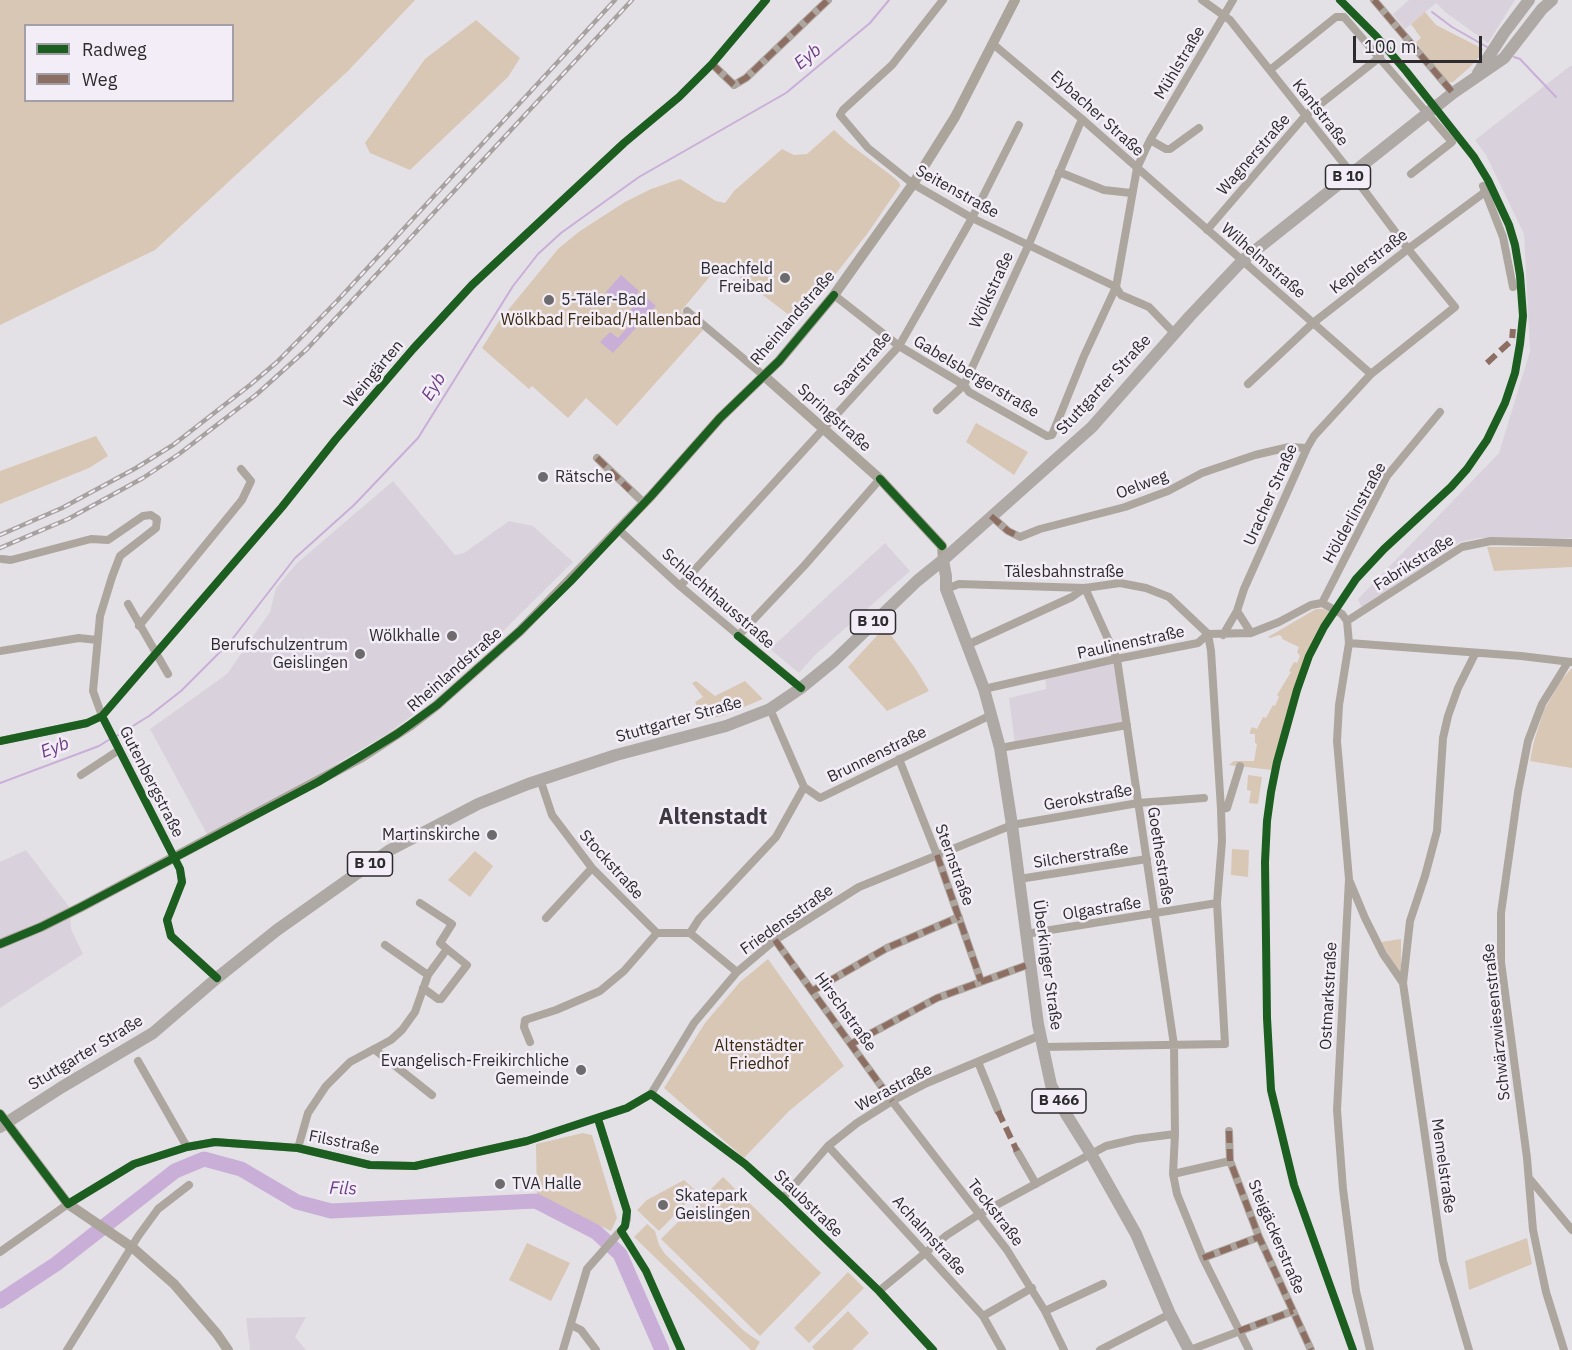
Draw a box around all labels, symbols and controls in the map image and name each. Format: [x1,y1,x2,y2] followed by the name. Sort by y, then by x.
[1151,23,1209,103] street label: Mühlstraße
[24,24,234,102] legend
[1356,24,1485,62] scale bar
[1364,35,1416,58] text: 100 m
[82,38,147,61] text: Radweg
[790,39,826,75] water label: Eyb
[1046,67,1148,161] street label: Eybacher Straße
[82,68,117,91] text: Weg
[1288,76,1352,150] street label: Kantstraße
[1213,110,1295,200] street label: Wagnerstraße
[912,161,1002,223] street label: Seitenstraße
[1326,165,1370,189] road number: B 10
[1217,219,1309,303] street label: Wilhelmstraße
[1326,226,1412,298] street label: Keplerstraße
[966,249,1018,331] street label: Wölkstraße
[701,259,773,297] place label: Beachfeld Freibad
[747,267,839,369] street label: Rheinlandstraße
[778,271,792,285] marker: Beachfeld Freibad
[561,290,646,310] place label: 5-Täler-Bad
[542,293,556,307] marker: 5-Täler-Bad
[501,310,701,330] park label: Wölkbad Freibad/Hallenbad
[830,328,896,400] street label: Saarstraße
[1053,331,1155,439] street label: Stuttgarter Straße
[910,332,1042,422] street label: Gabelsbergerstraße
[340,336,408,412] street label: Weingärten
[417,369,451,405] water label: Eyb
[793,380,875,456] street label: Springstraße
[1240,441,1302,549] street label: Uracher Straße
[1319,459,1391,567] street label: Hölderlinstraße
[1113,466,1171,504] street label: Oelweg
[555,467,613,487] place label: Rätsche
[536,470,550,484] marker: Rätsche
[1370,531,1458,595] street label: Fabrikstraße
[658,545,778,653] street label: Schlachthausstraße
[1004,562,1124,582] street label: Tälesbahnstraße
[850,610,896,634] road number: B 10
[1076,622,1186,664] street label: Paulinenstraße
[404,624,506,716] street label: Rheinlandstraße
[369,626,440,646] place label: Wölkhalle
[445,629,459,643] marker: Wölkhalle
[211,635,348,673] place label: Berufschulzentrum Geislingen
[353,647,367,661] marker: Berufschulzentrum Geislingen
[614,693,744,747] street label: Stuttgarter Straße
[115,723,187,841] street label: Gutenbergstraße
[824,723,930,787] street label: Brunnenstraße
[38,733,72,763] water label: Eyb
[1042,781,1134,815] street label: Gerokstraße
[658,805,768,831] district label: Altenstadt
[1143,806,1177,906] street label: Goethestraße
[930,822,978,908] street label: Sternstraße
[382,825,480,845] place label: Martinskirche
[575,826,647,904] street label: Stockstraße
[485,828,499,842] marker: Martinskirche
[1032,839,1130,873] street label: Silcherstraße
[348,852,392,876] road number: B 10
[737,881,837,959] street label: Friedensstraße
[1061,893,1143,925] street label: Olgastraße
[1028,899,1066,1031] street label: Überkinger Straße
[1317,942,1341,1050] street label: Ostmarkstraße
[1479,943,1515,1101] street label: Schwärzwiesenstraße
[810,969,880,1055] street label: Hirschstraße
[25,1011,147,1095] street label: Stuttgarter Straße
[714,1036,804,1074] park label: Altenstädter Friedhof
[381,1051,569,1089] place label: Evangelisch-Freikirchliche Gemeinde
[852,1060,936,1116] street label: Werastraße
[574,1063,588,1077] marker: Evangelisch-Freikirchliche Gemeinde
[1032,1089,1086,1113] road number: B 466
[1427,1117,1459,1215] street label: Memelstraße
[307,1127,381,1159] street label: Filsstraße
[770,1166,846,1242] street label: Staubstraße
[512,1174,582,1194] place label: TVA Halle
[963,1176,1027,1250] street label: Teckstraße
[493,1177,507,1191] marker: TVA Halle
[1243,1177,1309,1297] street label: Steigäckerstraße
[329,1178,357,1200] water label: Fils
[675,1186,750,1224] place label: Skatepark Geislingen
[888,1192,970,1280] street label: Achalmstraße
[656,1198,670,1212] marker: Skatepark Geislingen

